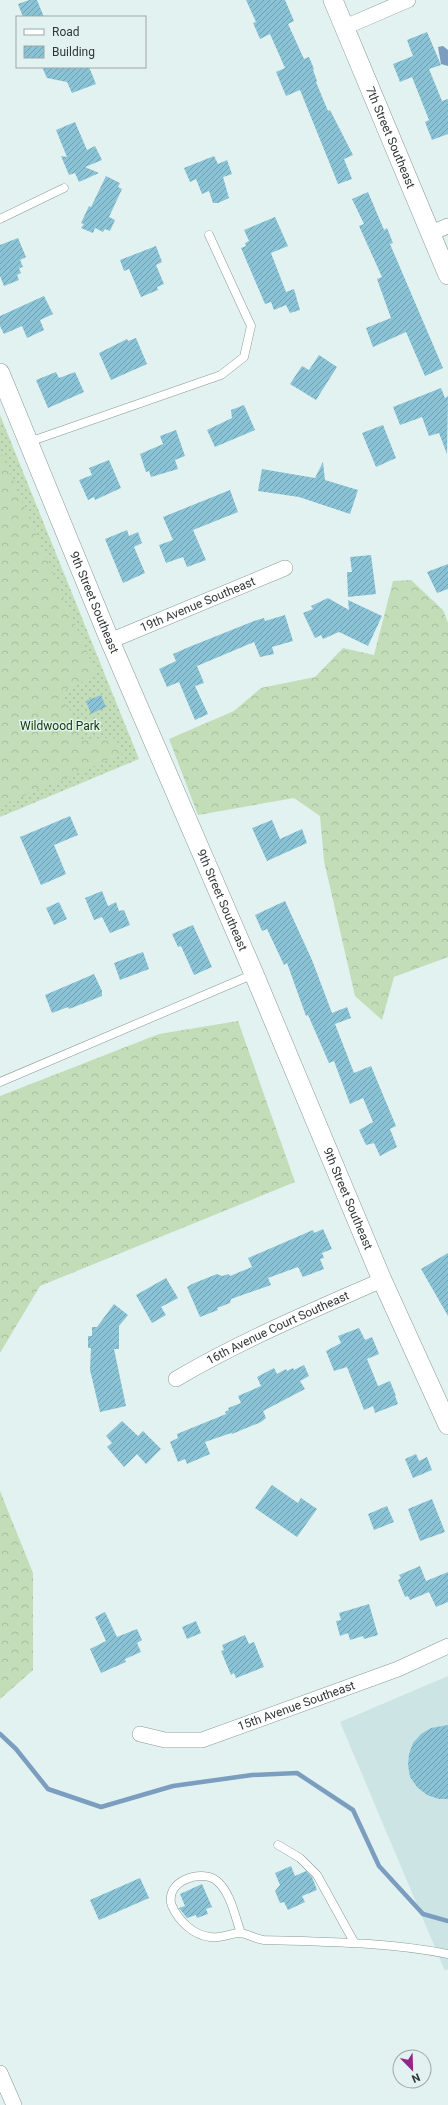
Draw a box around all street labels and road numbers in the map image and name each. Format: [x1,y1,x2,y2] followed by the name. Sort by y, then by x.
[363,84,418,191] street label: 7th Street Southeast
[67,549,122,656] street label: 9th Street Southeast
[138,574,257,635] street label: 19th Avenue Southeast
[194,847,250,953] street label: 9th Street Southeast
[320,1146,376,1252] street label: 9th Street Southeast
[204,1288,351,1368] street label: 16th Avenue Court Southeast
[236,1678,357,1733] street label: 15th Avenue Southeast

